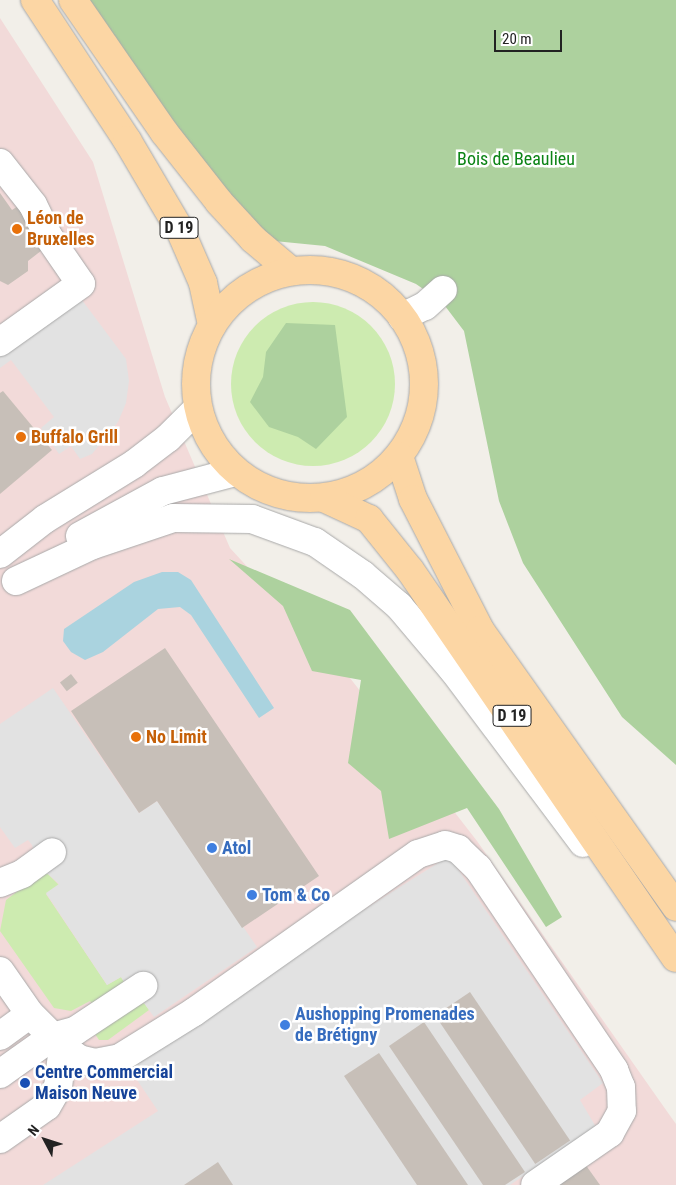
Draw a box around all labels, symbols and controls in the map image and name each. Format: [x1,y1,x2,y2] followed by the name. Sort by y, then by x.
[496,20,564,52] scale bar
[502,30,532,48] text: 20 m
[457,148,575,170] park label: Bois de Beaulieu
[27,208,94,250] place label: Léon de Bruxelles
[159,214,199,242] road number: D 19
[11,223,23,235] marker: Léon de Bruxelles
[31,426,118,448] place label: Buffalo Grill
[15,431,27,443] marker: Buffalo Grill
[492,702,532,729] road number: D 19
[146,726,207,748] place label: No Limit
[130,731,142,743] marker: No Limit
[222,837,251,859] place label: Atol
[206,842,218,854] marker: Atol
[262,884,330,906] place label: Tom & Co
[246,889,258,901] marker: Tom & Co
[295,1004,475,1046] place label: Aushopping Promenades de Brétigny
[279,1019,291,1031] marker: Aushopping Promenades de Brétigny
[35,1062,173,1104] place label: Centre Commercial Maison Neuve
[19,1077,31,1089] marker: Centre Commercial Maison Neuve
[20,1115,70,1165] north arrow
[25,1122,42,1139] text: N

